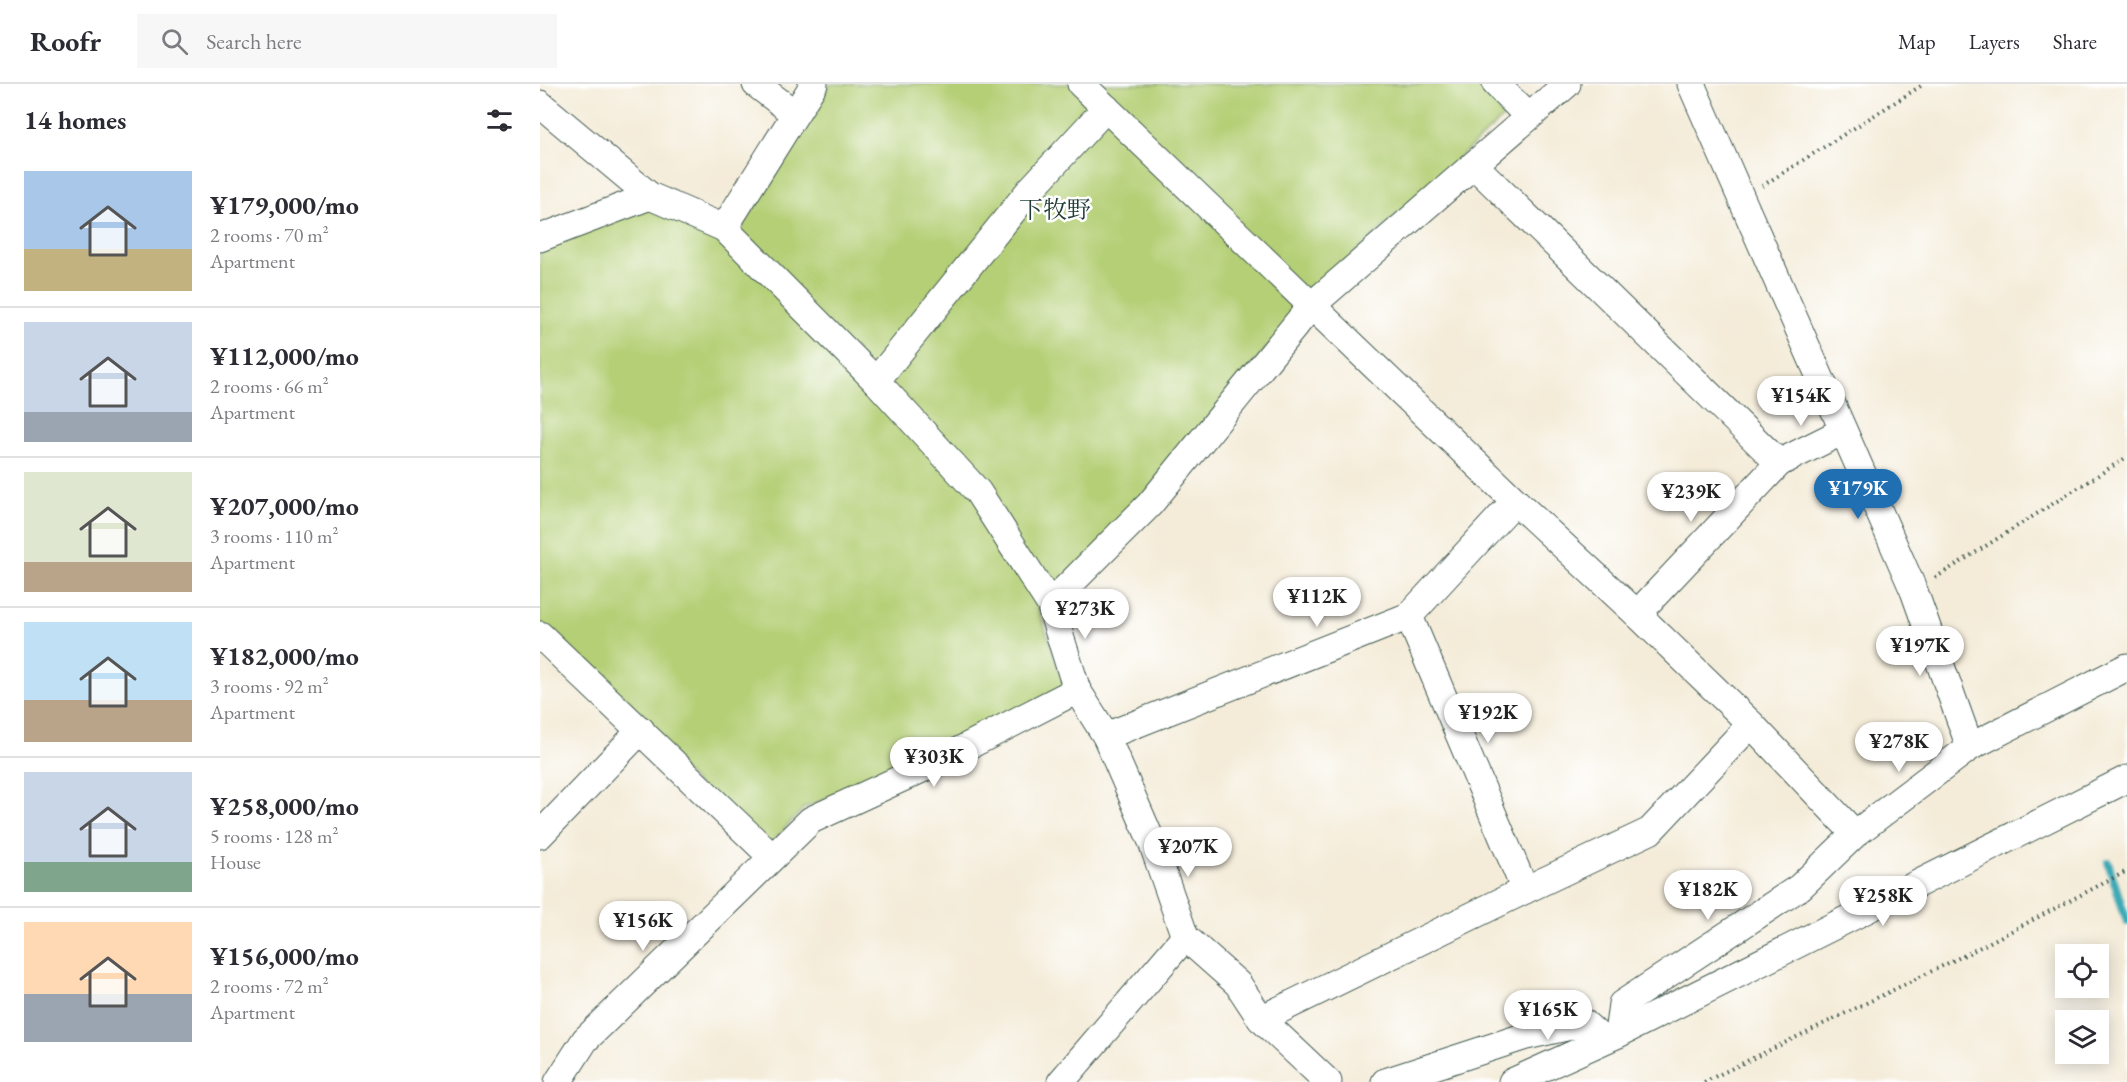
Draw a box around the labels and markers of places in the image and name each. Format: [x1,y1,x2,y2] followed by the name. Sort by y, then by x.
[1759,376,1843,427] pin: ¥154K
[1816,469,1900,520] pin: ¥179K
[1649,472,1733,523] pin: ¥239K
[1275,577,1359,628] pin: ¥112K
[1043,589,1127,640] pin: ¥273K
[1878,626,1962,677] pin: ¥197K
[1446,693,1530,744] pin: ¥192K
[1857,722,1941,773] pin: ¥278K
[892,737,976,788] pin: ¥303K
[1146,827,1230,878] pin: ¥207K
[1666,870,1750,921] pin: ¥182K
[1841,876,1925,927] pin: ¥258K
[601,901,685,952] pin: ¥156K
[1506,990,1590,1041] pin: ¥165K

